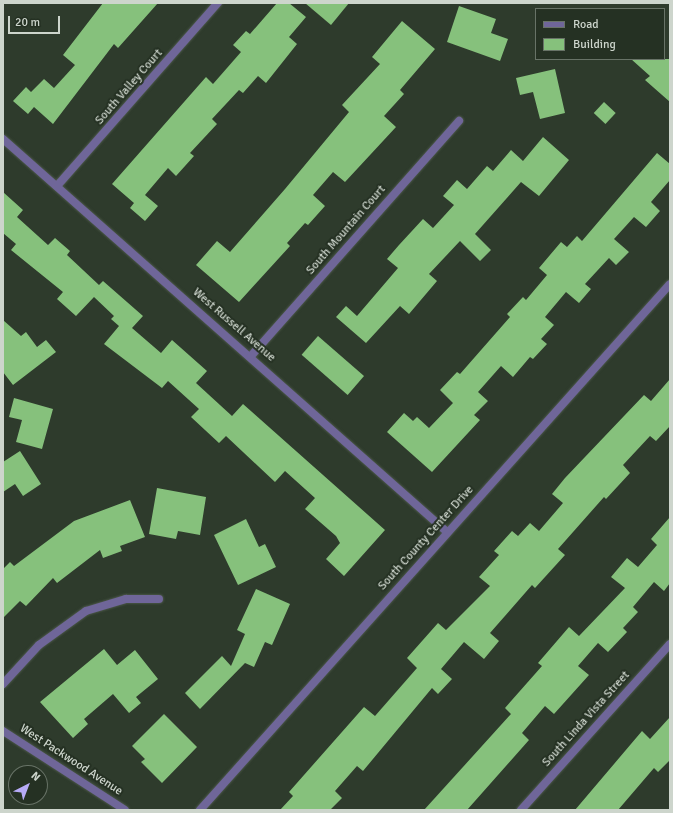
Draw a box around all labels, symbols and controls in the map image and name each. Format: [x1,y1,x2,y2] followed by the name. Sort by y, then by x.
[10,8,62,34] scale bar
[535,8,665,60] legend
[15,15,40,30] text: 20 m
[573,17,599,32] text: Road
[573,37,616,52] text: Building
[92,46,166,128] street label: South Valley Court
[303,182,389,278] street label: South Mountain Court
[190,285,278,365] street label: West Russell Avenue
[375,483,477,593] street label: South County Center Drive
[539,668,633,770] street label: South Linda Vista Street
[17,721,125,799] street label: West Packwood Avenue
[8,765,48,805] north arrow
[29,769,43,784] text: N

